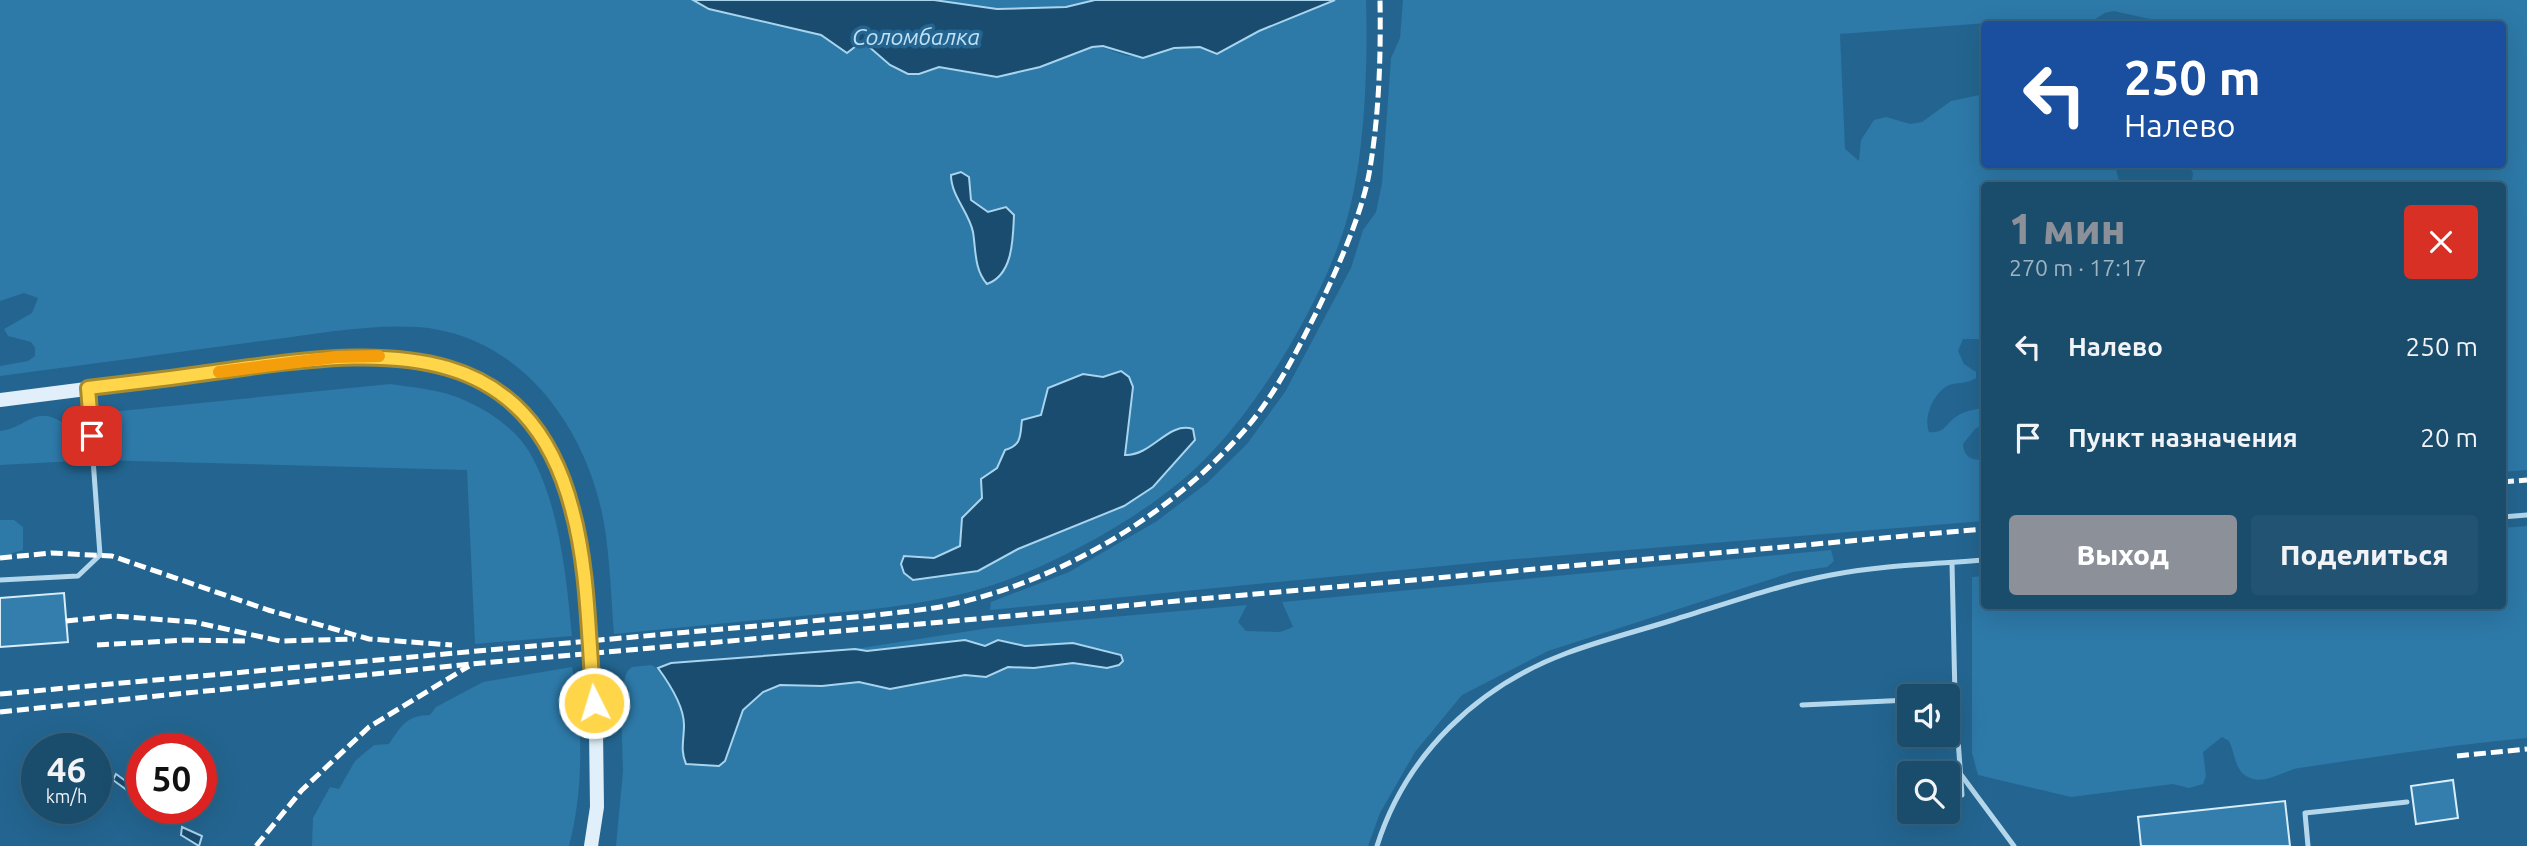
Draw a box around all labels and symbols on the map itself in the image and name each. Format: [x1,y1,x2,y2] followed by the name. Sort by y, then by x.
[852,24,980,49] water label: Соломбалка
[62,406,122,466] pin
[557,666,631,740] position arrow
[126,733,217,824] speed limit sign: 50

